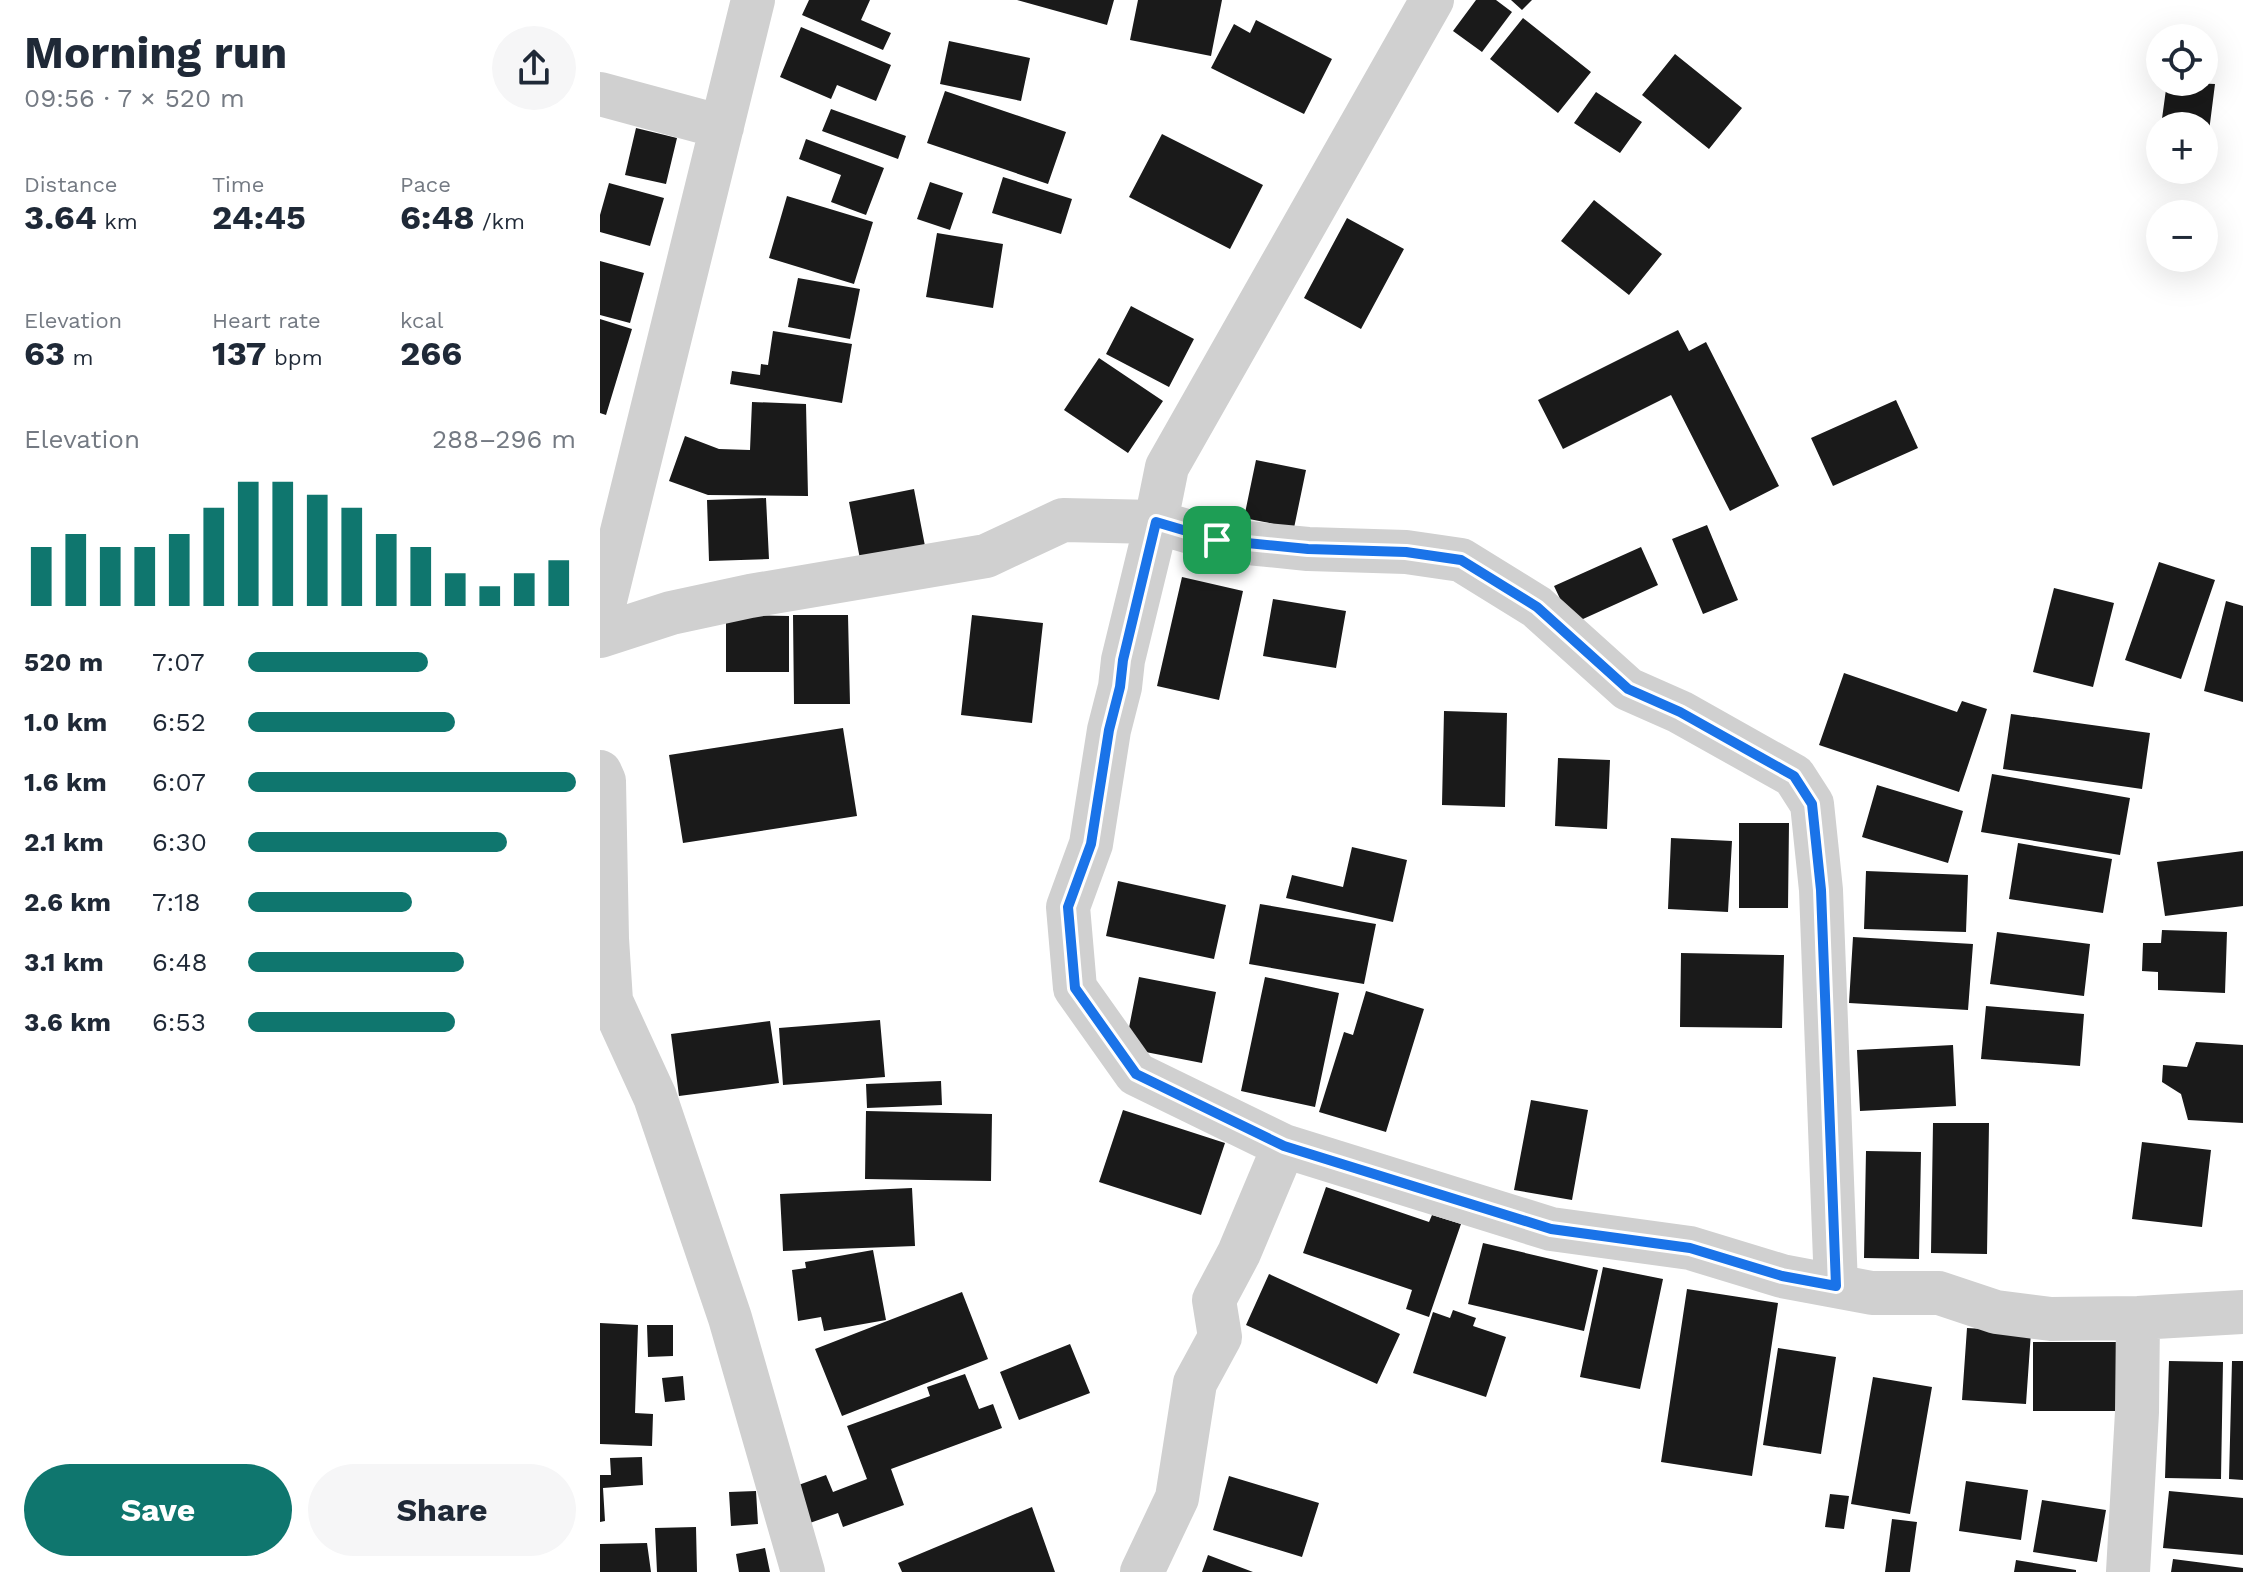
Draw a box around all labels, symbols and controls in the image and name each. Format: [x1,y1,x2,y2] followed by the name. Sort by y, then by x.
[2146,24,2218,272] map controls
[2146,24,2218,96] button: locate
[492,26,576,110] button: share
[24,27,287,79] text: Morning run
[24,83,245,113] text: 09:56 · 7 × 520 m
[2146,112,2218,184] button: +
[24,172,118,197] text: Distance
[212,172,264,197] text: Time
[400,172,451,197] text: Pace
[24,197,97,237] text: 3.64
[212,197,306,237] text: 24:45
[400,197,475,237] text: 6:48
[2146,200,2218,272] button: −
[97,209,138,234] text: km
[475,209,525,234] text: /km
[24,308,122,333] text: Elevation
[212,308,321,333] text: Heart rate
[400,308,444,333] text: kcal
[24,333,65,373] text: 63
[212,333,267,373] text: 137
[400,333,462,373] text: 266
[65,345,94,370] text: m
[267,345,323,370] text: bpm
[24,424,140,454] text: Elevation
[432,424,576,454] text: 288–296 m
[1183,506,1251,574] pin
[1195,518,1239,562] icon: arrive
[24,647,103,677] text: 520 m
[152,647,205,677] text: 7:07
[24,707,107,737] text: 1.0 km
[152,707,206,737] text: 6:52
[24,767,107,797] text: 1.6 km
[152,767,206,797] text: 6:07
[24,827,104,857] text: 2.1 km
[152,827,207,857] text: 6:30
[24,887,111,917] text: 2.6 km
[152,887,200,917] text: 7:18
[24,947,104,977] text: 3.1 km
[152,947,207,977] text: 6:48
[24,1007,111,1037] text: 3.6 km
[152,1007,206,1037] text: 6:53
[24,1464,292,1556] button: Save
[308,1464,576,1556] button: Share

